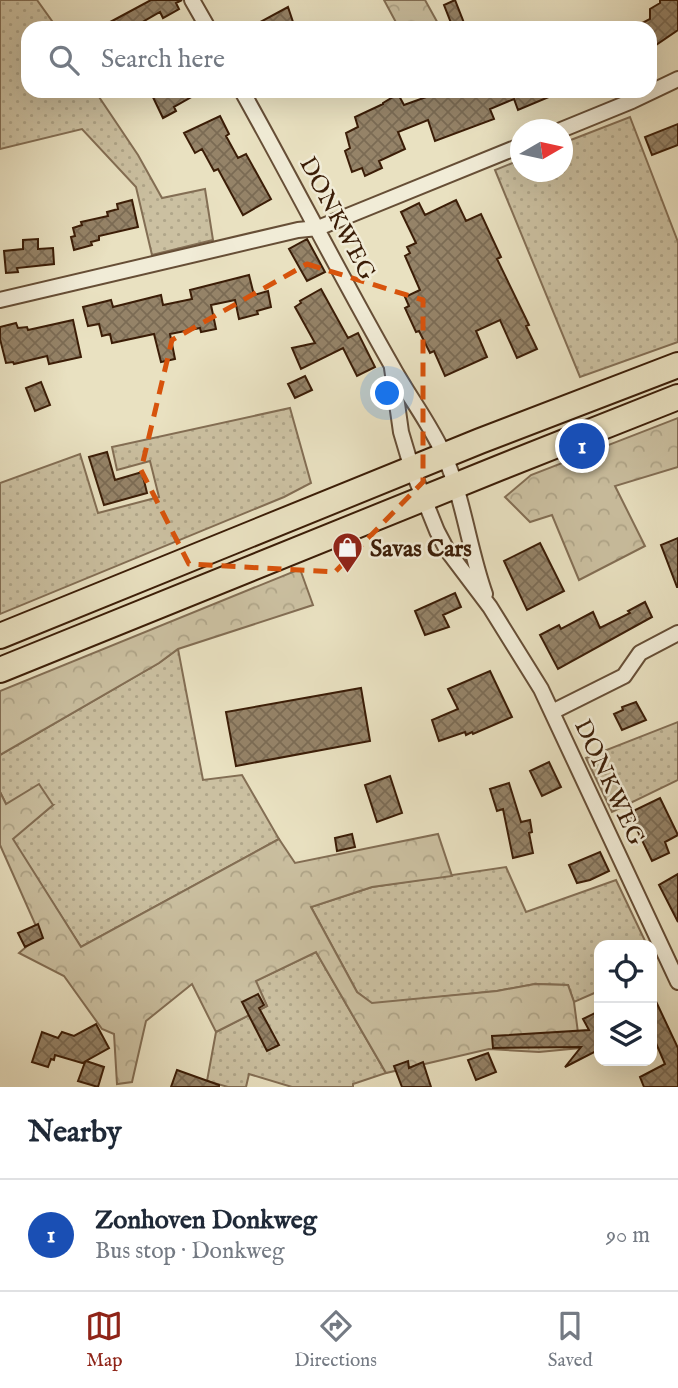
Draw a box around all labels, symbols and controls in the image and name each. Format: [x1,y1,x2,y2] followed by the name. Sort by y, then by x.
[21,21,657,98] search box
[45,41,83,79] icon: search
[101,43,225,76] text: Search here
[510,119,573,182] north arrow
[291,152,382,286] street label: DONKWEG
[370,376,404,410] your location
[559,420,605,472] pin: 1
[330,531,364,575] shop icon: Savas Cars
[370,534,472,565] place label: Savas Cars
[566,715,651,851] street label: DONKWEG
[594,940,657,1066] map controls
[594,940,657,1003] button: locate
[594,1003,657,1066] button: layers
[28,1114,121,1152] text: Nearby
[95,1204,317,1237] text: Zonhoven Donkweg
[47,1221,55,1250] text: 1
[606,1221,650,1250] text: 90 m
[95,1237,284,1266] text: Bus stop · Donkweg
[85,1307,123,1373] tab: Map
[294,1307,377,1373] tab: Directions
[548,1307,593,1373] tab: Saved

